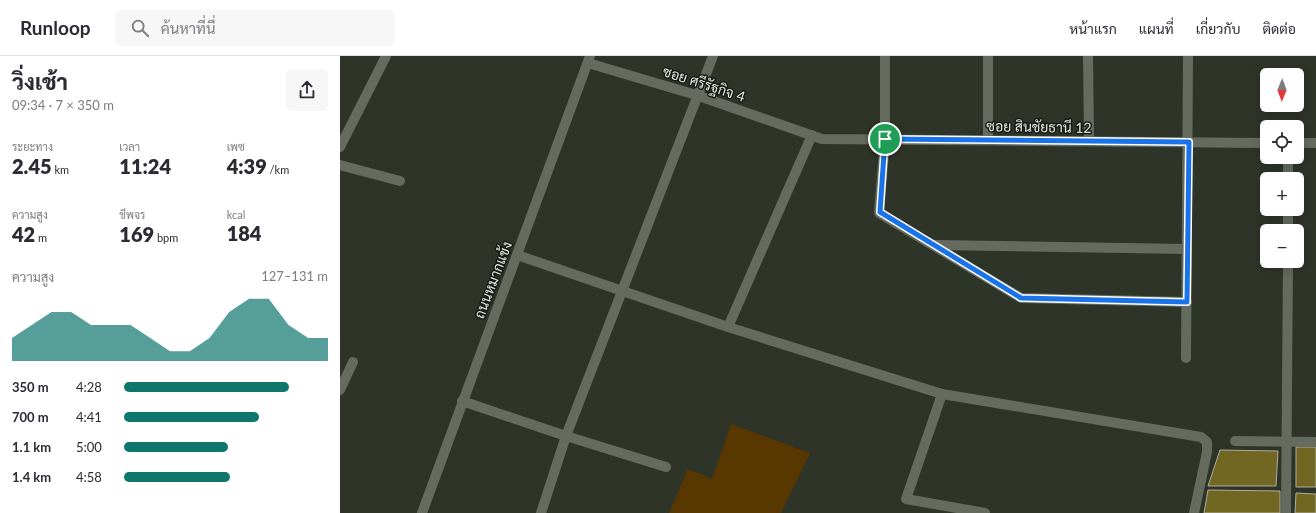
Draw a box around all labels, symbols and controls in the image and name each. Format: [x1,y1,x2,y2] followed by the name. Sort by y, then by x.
[115,10,395,46] search box
[20,16,91,39] text: Runloop
[129,17,151,39] icon: search
[161,19,215,37] text: ค้นหาที่นี่
[1069,20,1117,37] text: หน้าแรก
[1139,20,1174,37] text: แผนที่
[1196,20,1240,37] text: เกี่ยวกับ
[1262,20,1296,37] text: ติดต่อ
[661,62,747,106] street label: ซอย ศรีรัฐกิจ 4
[12,68,68,95] text: วิ่งเช้า
[1260,68,1304,112] north arrow
[1260,68,1304,268] map controls
[286,69,328,111] button: share
[12,97,114,113] text: 09:34 · 7 × 350 m
[986,117,1092,136] street label: ซอย สินชัยธานี 12
[1260,120,1304,164] button: locate
[868,122,902,156] pin
[874,128,896,150] icon: arrive
[12,140,53,153] text: ระยะทาง
[119,140,140,153] text: เวลา
[227,140,245,153] text: เพซ
[12,154,52,178] text: 2.45
[119,154,171,178] text: 11:24
[227,154,267,178] text: 4:39
[52,163,69,176] text: km
[267,163,289,176] text: /km
[1260,172,1304,216] button: +
[12,208,48,221] text: ความสูง
[119,208,145,221] text: ชีพจร
[227,208,245,221] text: kcal
[227,221,261,245] text: 184
[12,222,35,246] text: 42
[119,222,154,246] text: 169
[1260,224,1304,268] button: −
[35,231,47,244] text: m
[154,231,178,244] text: bpm
[470,239,515,321] street label: ถนนหมากแข้ง
[261,268,328,284] text: 127–131 m
[12,269,54,285] text: ความสูง
[12,379,49,395] text: 350 m
[76,379,102,395] text: 4:28
[12,409,49,425] text: 700 m
[76,409,102,425] text: 4:41
[12,439,51,455] text: 1.1 km
[76,439,102,455] text: 5:00
[12,469,51,485] text: 1.4 km
[76,469,102,485] text: 4:58

